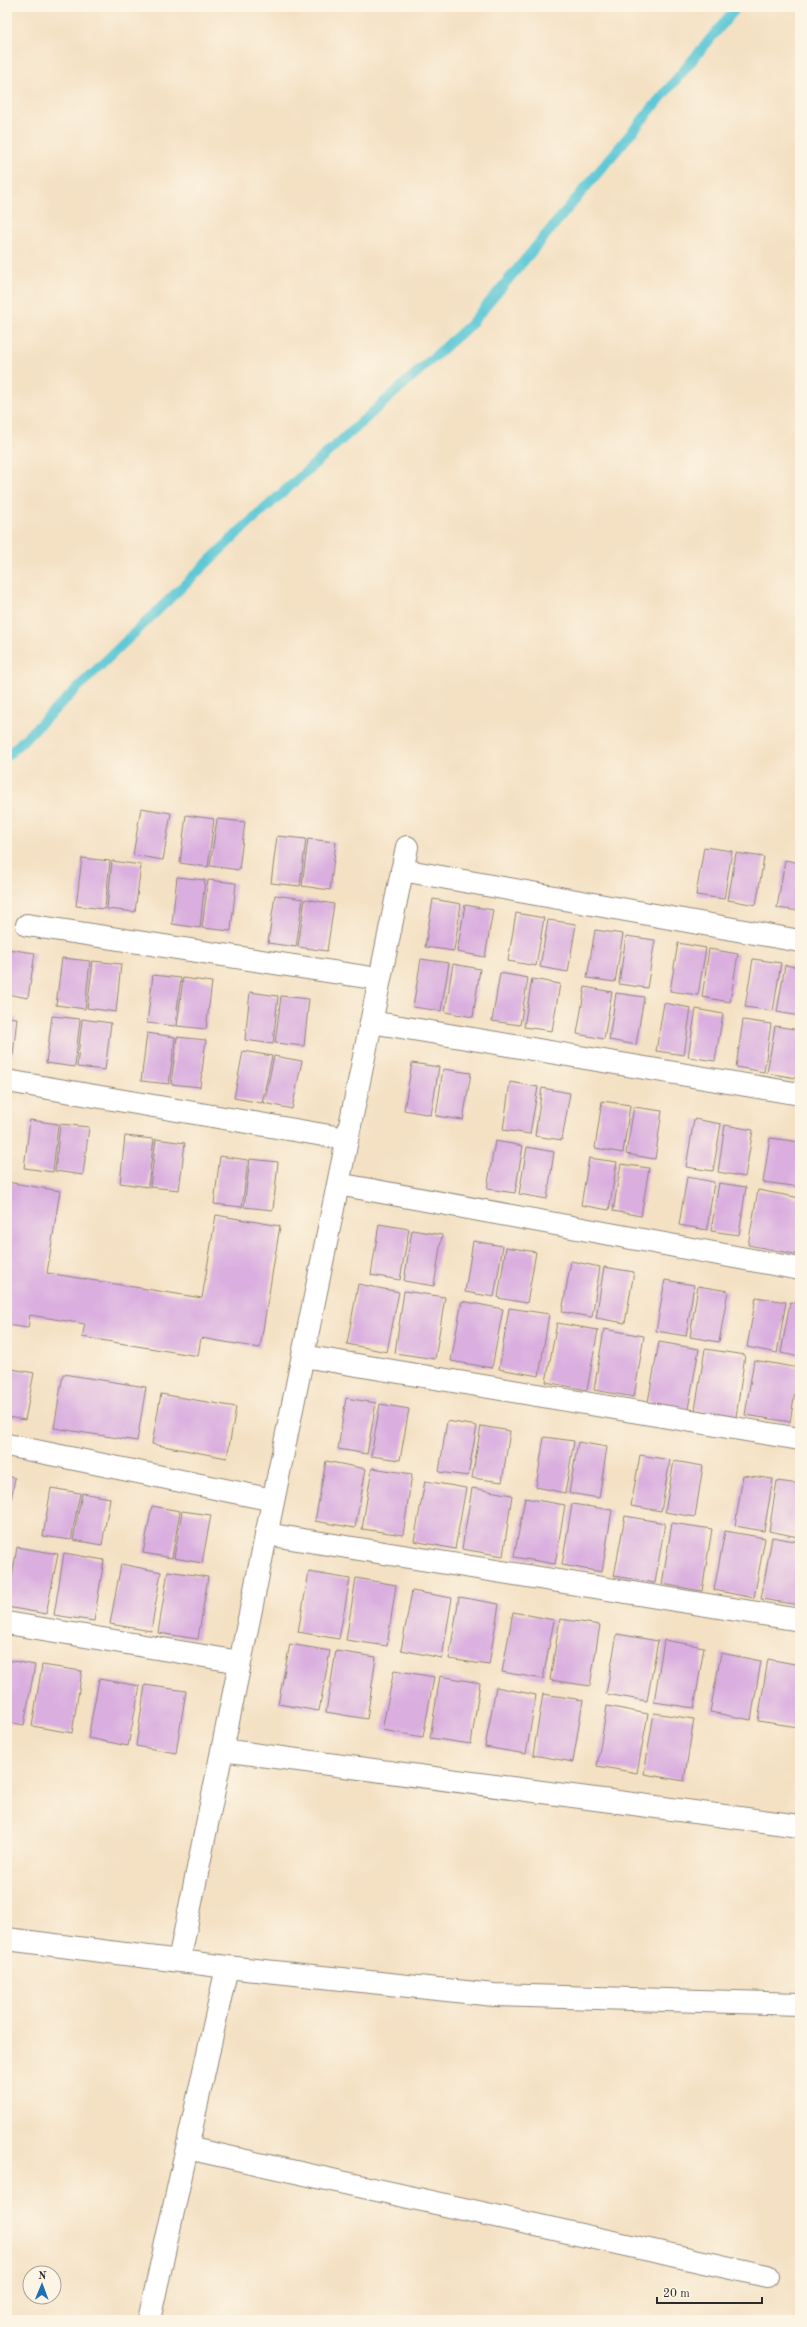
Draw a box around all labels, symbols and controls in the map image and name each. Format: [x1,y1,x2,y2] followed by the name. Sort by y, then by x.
[22,2265,62,2305] north arrow
[38,2271,47,2282] text: N
[657,2279,762,2305] scale bar
[663,2288,690,2300] text: 20 m

